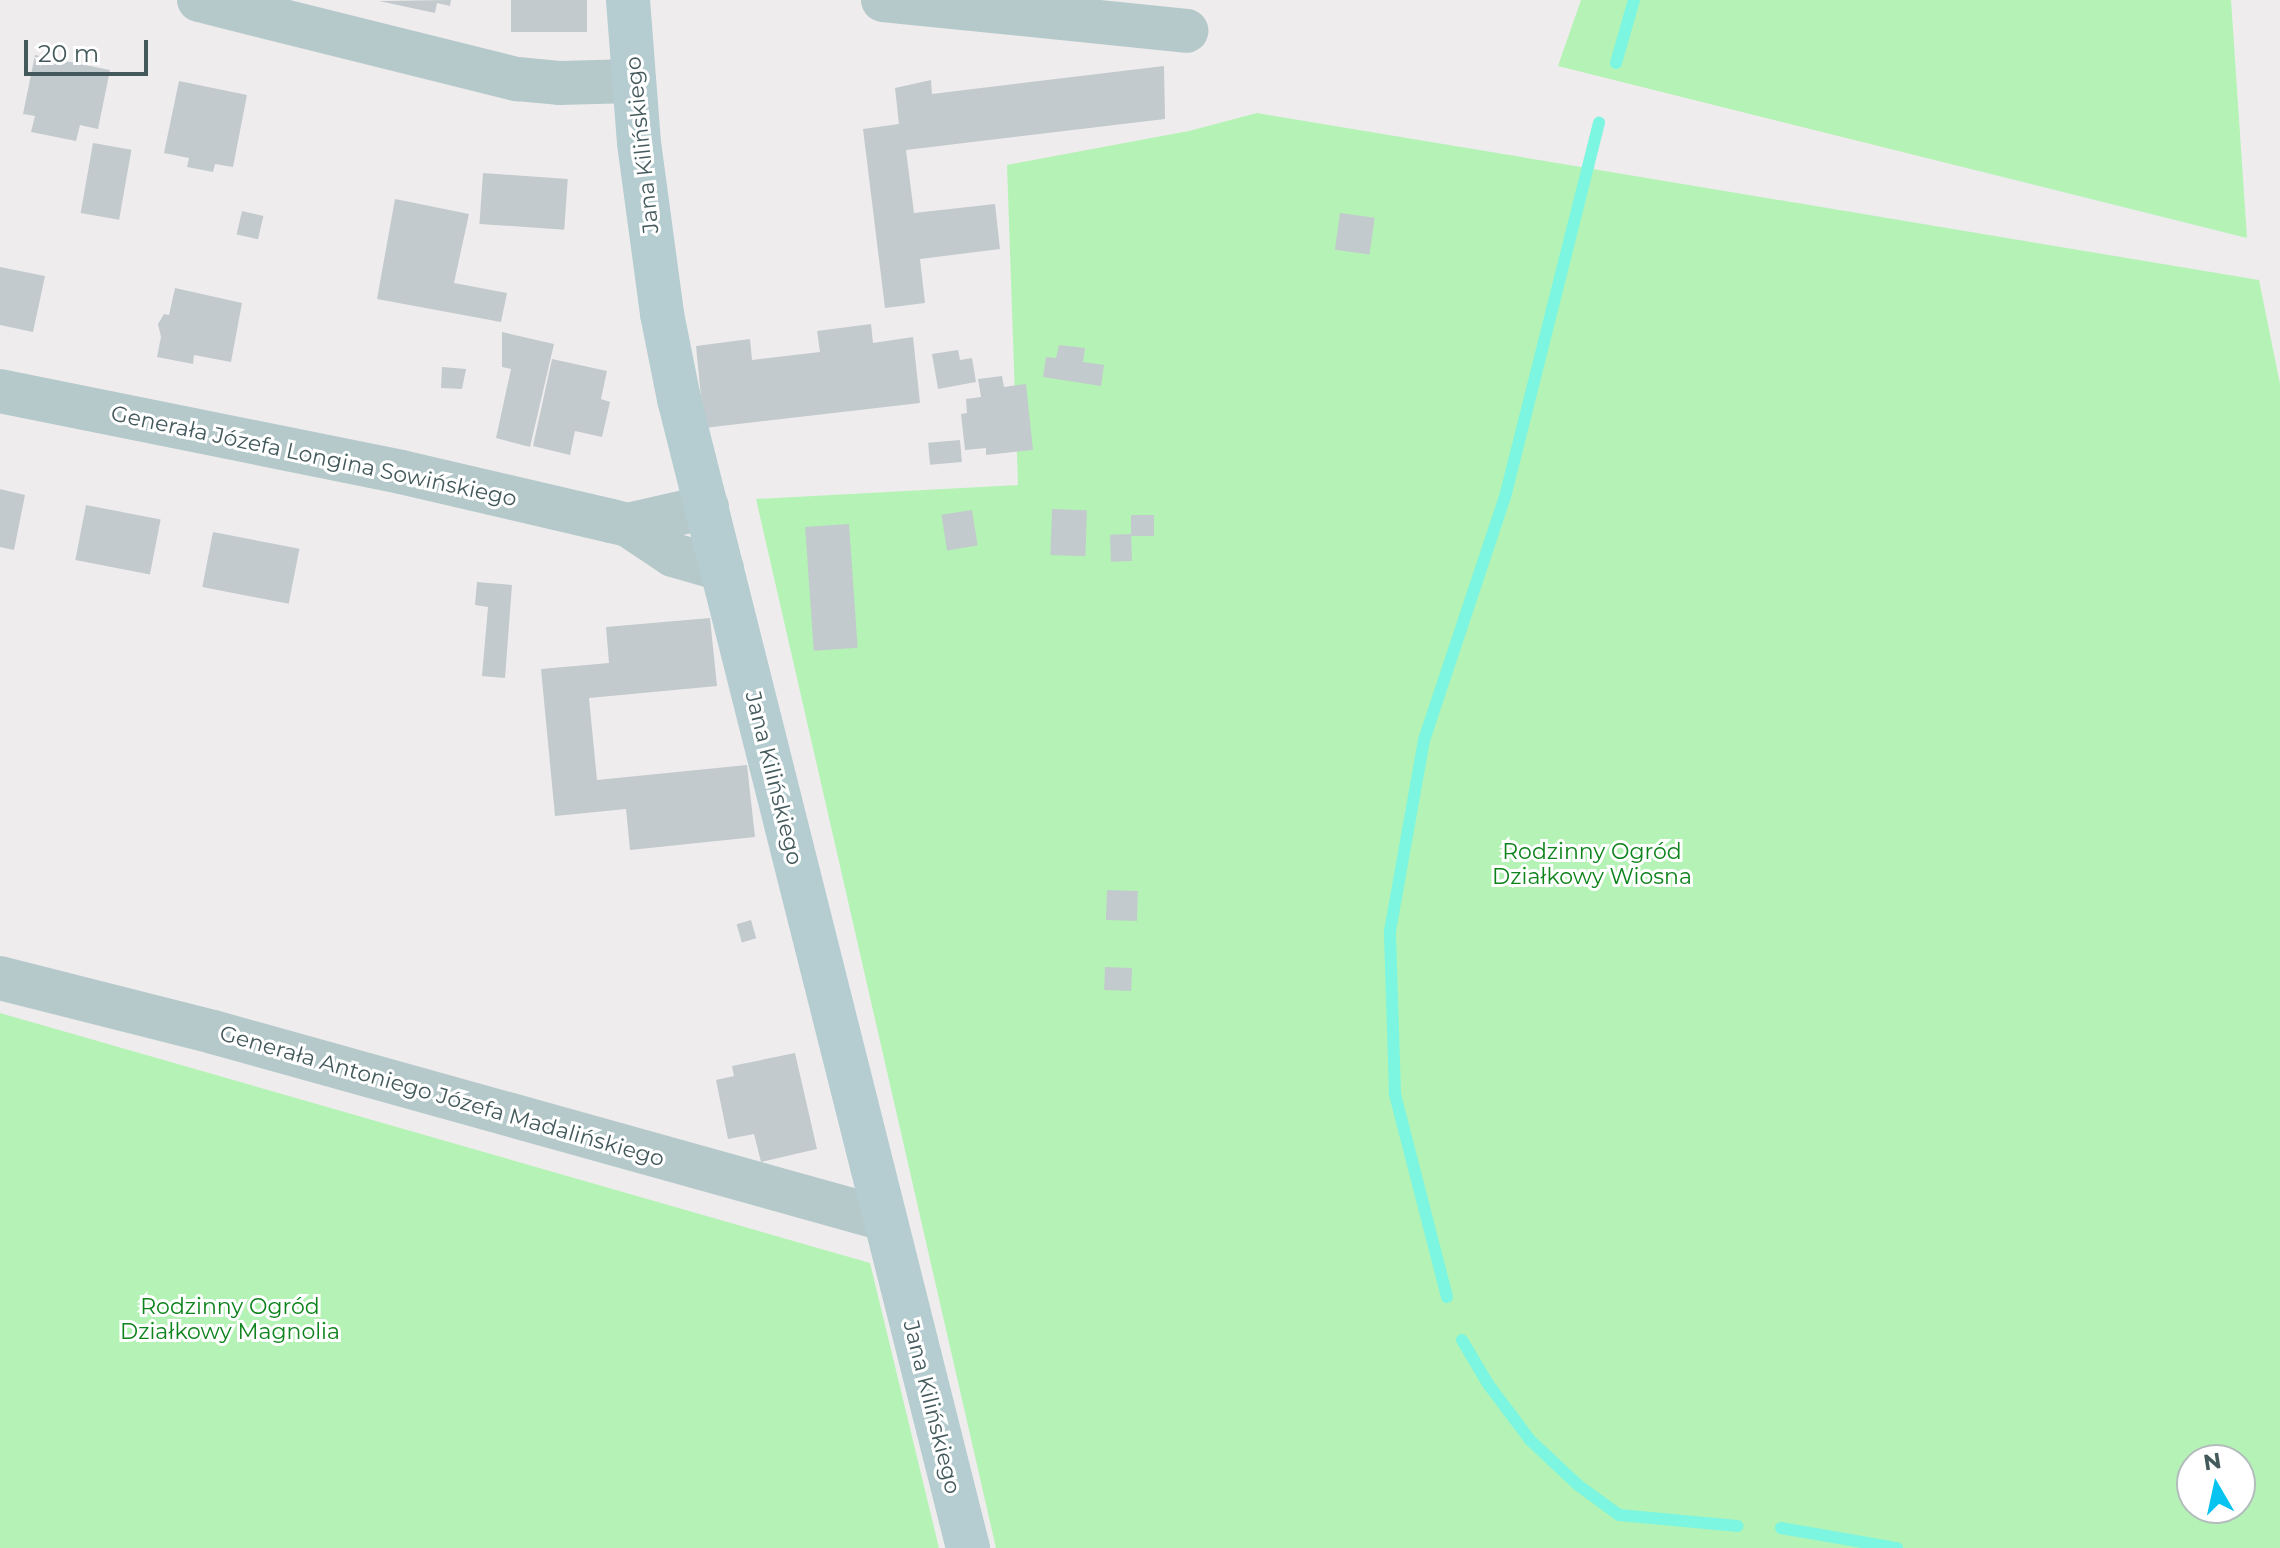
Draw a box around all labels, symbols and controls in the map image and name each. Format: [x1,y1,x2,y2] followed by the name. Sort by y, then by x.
[28,24,152,74] scale bar
[38,39,99,68] text: 20 m
[620,55,664,235] street label: Jana Kilińskiego
[109,400,519,512] street label: Generała Józefa Longina Sowińskiego
[740,689,808,867] street label: Jana Kilińskiego
[1492,838,1692,890] park label: Rodzinny Ogród Działkowy Wiosna
[217,1020,667,1172] street label: Generała Antoniego Józefa Madalińskiego
[120,1293,340,1344] park label: Rodzinny Ogród Działkowy Magnolia
[898,1318,966,1496] street label: Jana Kilińskiego
[2176,1444,2256,1524] north arrow
[2202,1447,2223,1477] text: N

